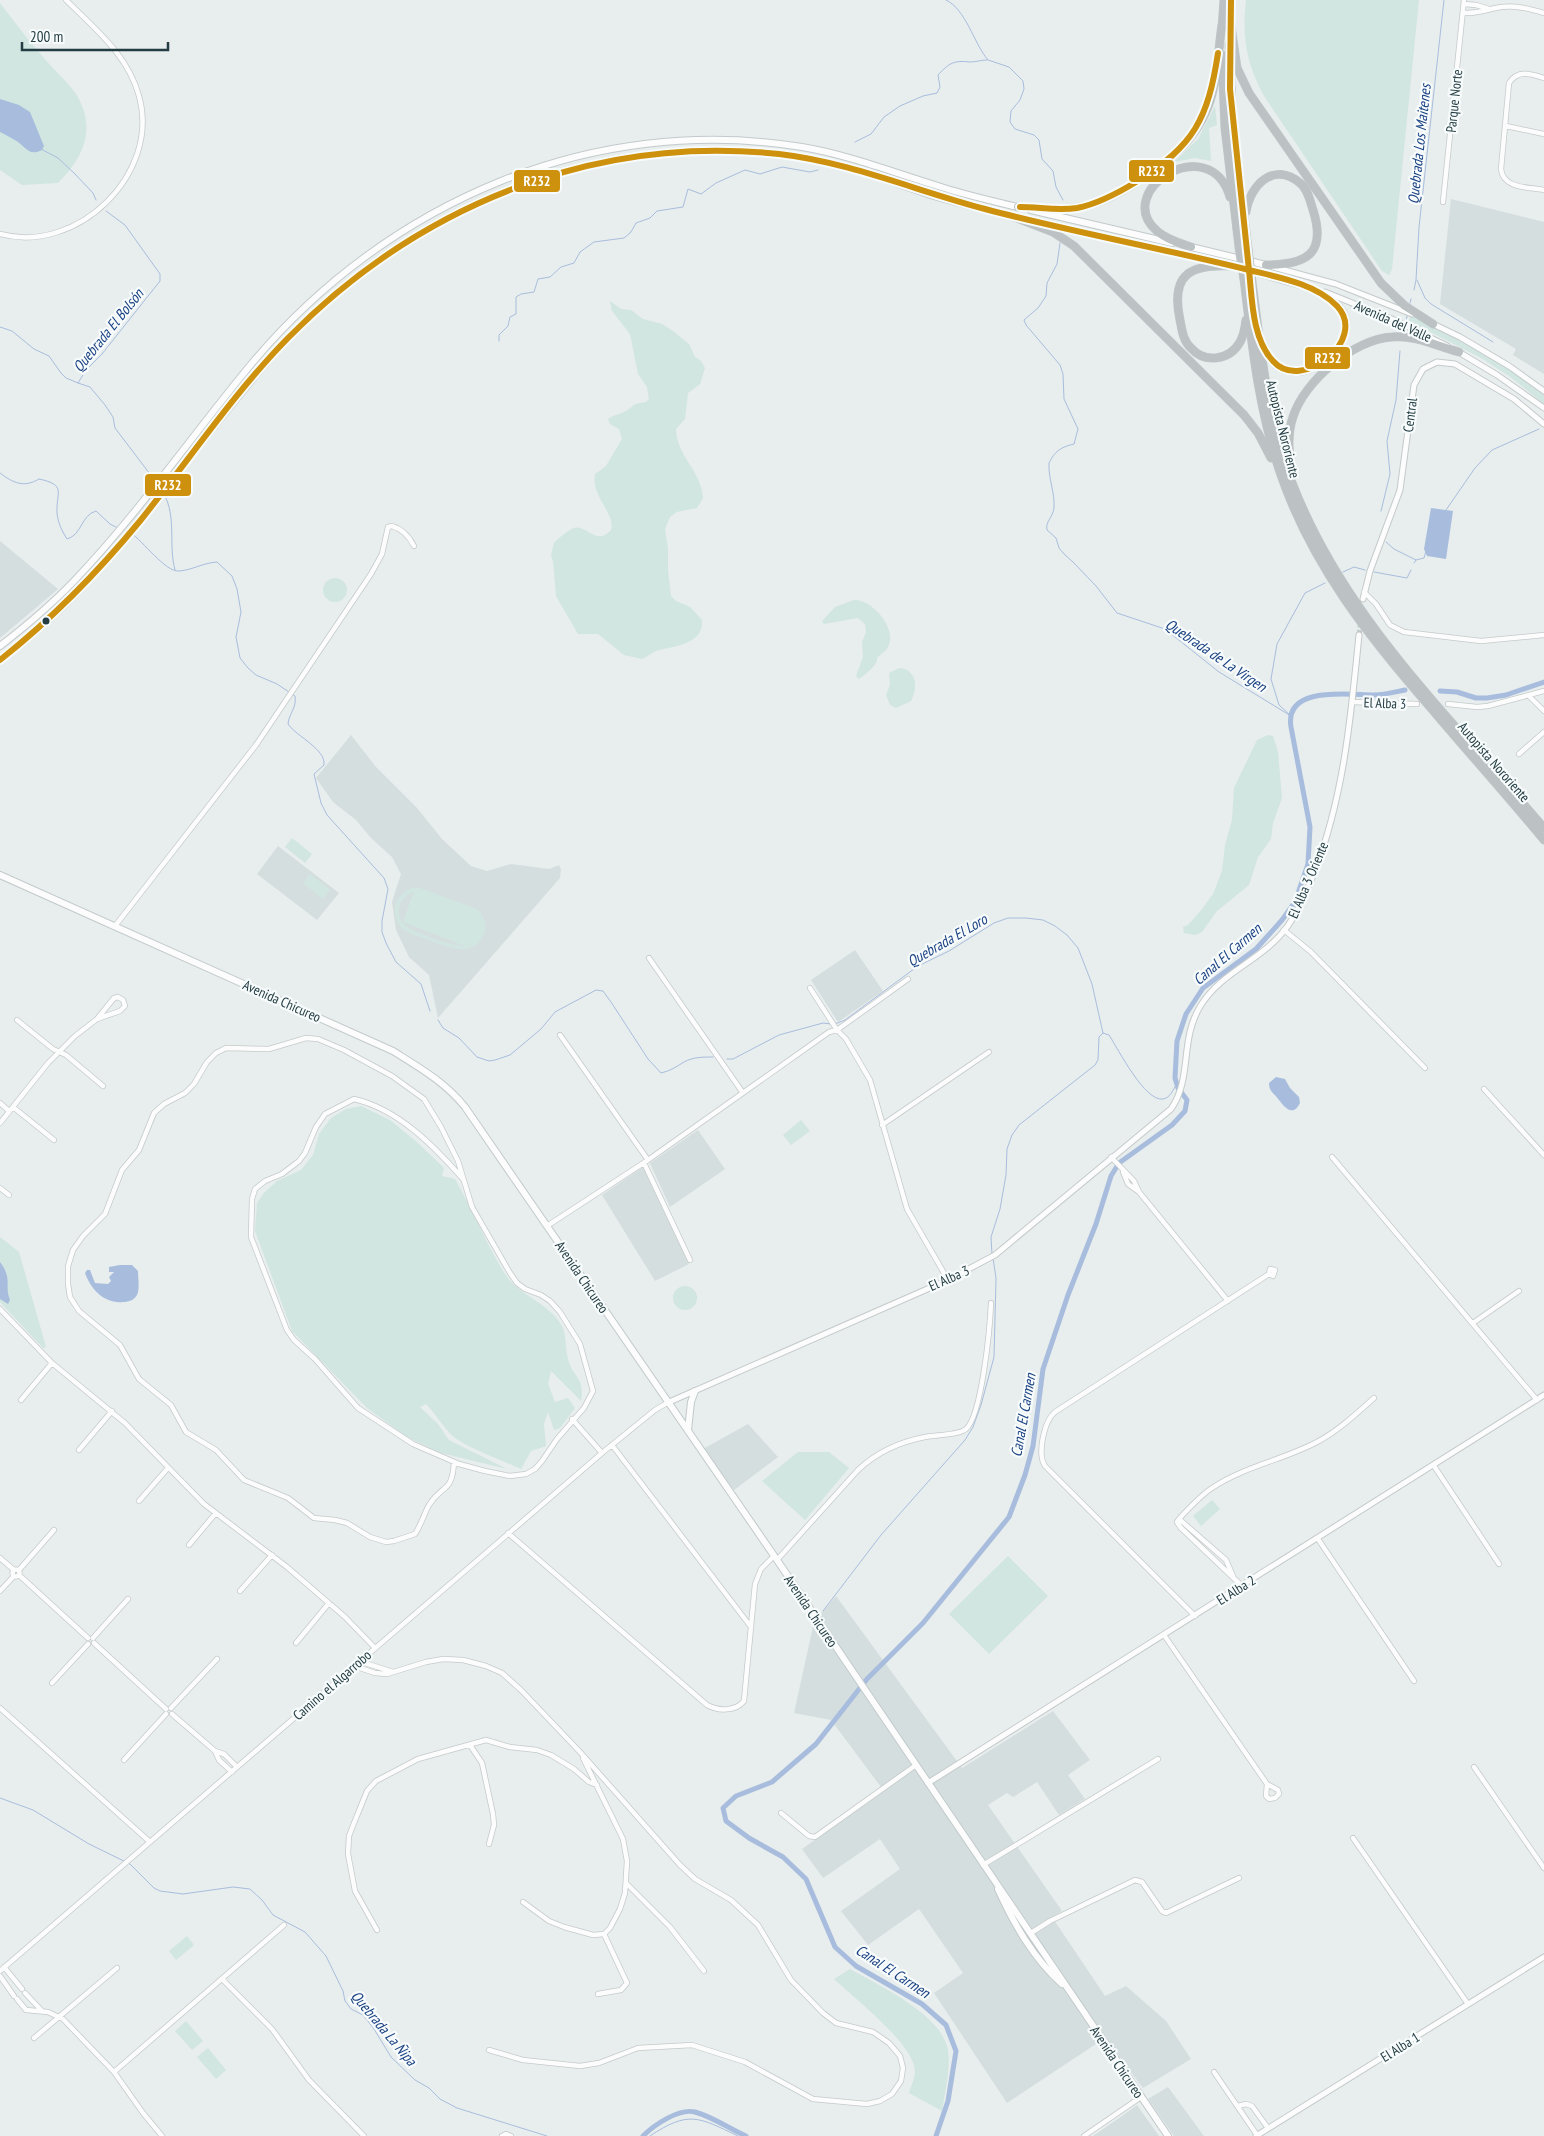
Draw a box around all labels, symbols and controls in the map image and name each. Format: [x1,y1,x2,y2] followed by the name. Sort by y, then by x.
[22,20,169,52] scale bar
[30,27,63,46] text: 200 m
[1442,68,1466,134] street label: Parque Norte
[1403,81,1435,205] water label: Quebrada Los Maitenes
[1128,159,1175,183] line badge: R232
[1138,162,1166,180] text: R232
[513,169,561,193] line badge: R232
[523,172,551,190] text: R232
[69,283,148,375] water label: Quebrada El Bolsón
[1352,296,1435,346] street label: Avenida del Valle
[1304,346,1351,370] line badge: R232
[1314,349,1342,367] text: R232
[1262,378,1304,480] street label: Autopista Nororiente
[1399,396,1421,433] street label: Central
[144,473,192,497] line badge: R232
[154,476,182,494] text: R232
[1162,614,1271,697] water label: Quebrada de La Virgen
[41,616,51,626] unlabelled marker
[1363,693,1407,713] street label: El Alba 3
[1454,718,1534,806] street label: Autopista Nororiente
[1284,839,1332,921] street label: El Alba 3 Oriente
[904,909,992,970] water label: Quebrada El Loro
[1189,918,1266,989] water label: Canal El Carmen
[240,976,324,1026] street label: Avenida Chicureo
[551,1237,613,1317] street label: Avenida Chicureo
[926,1261,972,1295] street label: El Alba 3
[1006,1370,1040,1458] water label: Canal El Carmen
[780,1571,842,1651] street label: Avenida Chicureo
[1213,1571,1259,1609] street label: El Alba 2
[289,1646,375,1724] street label: Camino el Algarrobo
[852,1940,935,2003] water label: Canal El Carmen
[347,1987,422,2070] water label: Quebrada La Ñipa
[1086,2022,1148,2102] street label: Avenida Chicureo
[1377,2028,1423,2066] street label: El Alba 1

